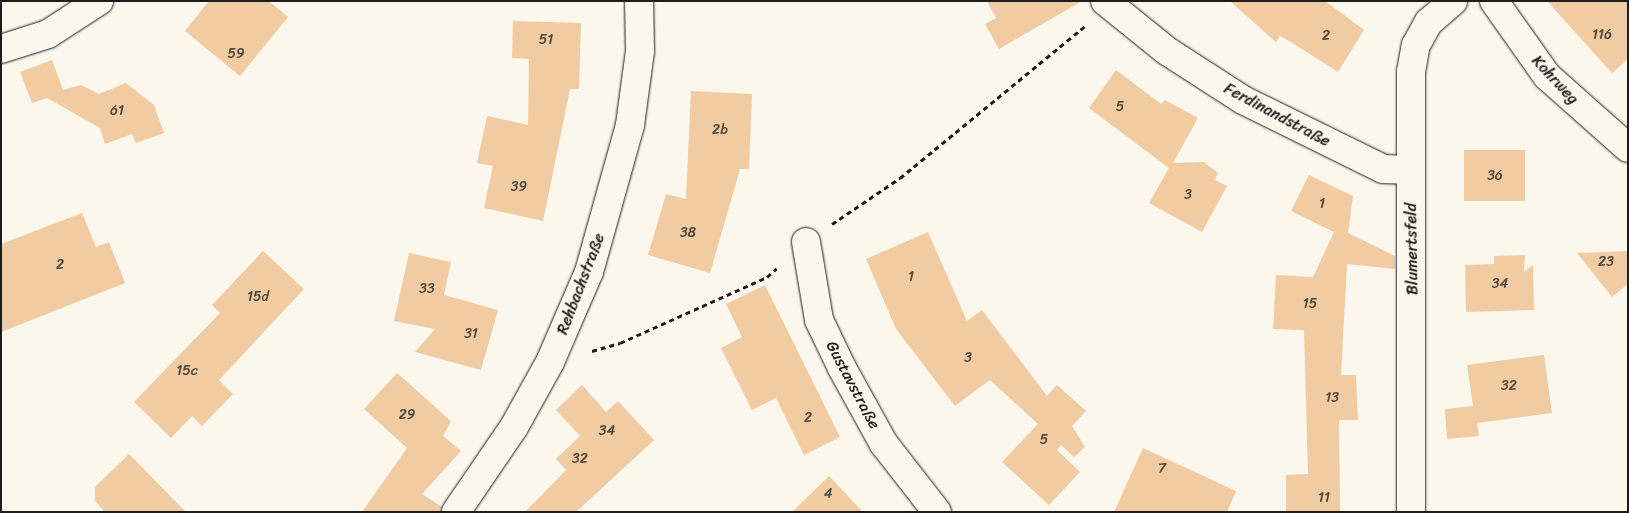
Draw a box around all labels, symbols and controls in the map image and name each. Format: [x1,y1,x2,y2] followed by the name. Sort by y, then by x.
[1592,27,1612,43] house number: 116
[1322,28,1330,44] house number: 2
[539,32,553,48] house number: 51
[227,46,245,62] house number: 59
[1527,51,1583,109] street label: Kohrweg
[1221,79,1333,151] street label: Ferdinandstraße
[1116,99,1124,115] house number: 5
[110,103,124,119] house number: 61
[712,122,728,138] house number: 2b
[1487,168,1503,184] house number: 36
[511,179,527,195] house number: 39
[1184,187,1192,203] house number: 3
[1319,196,1325,212] house number: 1
[1402,203,1422,295] street label: Blumertsfeld
[680,225,696,241] house number: 38
[553,231,609,337] street label: Rehbachstraße
[1598,254,1614,270] house number: 23
[56,257,64,273] house number: 2
[908,269,914,285] house number: 1
[1492,276,1508,292] house number: 34
[419,281,435,297] house number: 33
[247,289,269,305] house number: 15d
[1303,296,1317,312] house number: 15
[464,326,478,342] house number: 31
[822,338,884,432] street label: Gustavstraße
[964,350,972,366] house number: 3
[176,363,198,379] house number: 15c
[1501,378,1517,394] house number: 32
[1325,390,1339,406] house number: 13
[399,407,415,423] house number: 29
[804,410,812,426] house number: 2
[599,423,615,439] house number: 34
[1040,432,1048,448] house number: 5
[572,451,588,467] house number: 32
[1158,461,1166,477] house number: 7
[824,486,832,502] house number: 4
[1318,490,1330,506] house number: 11

